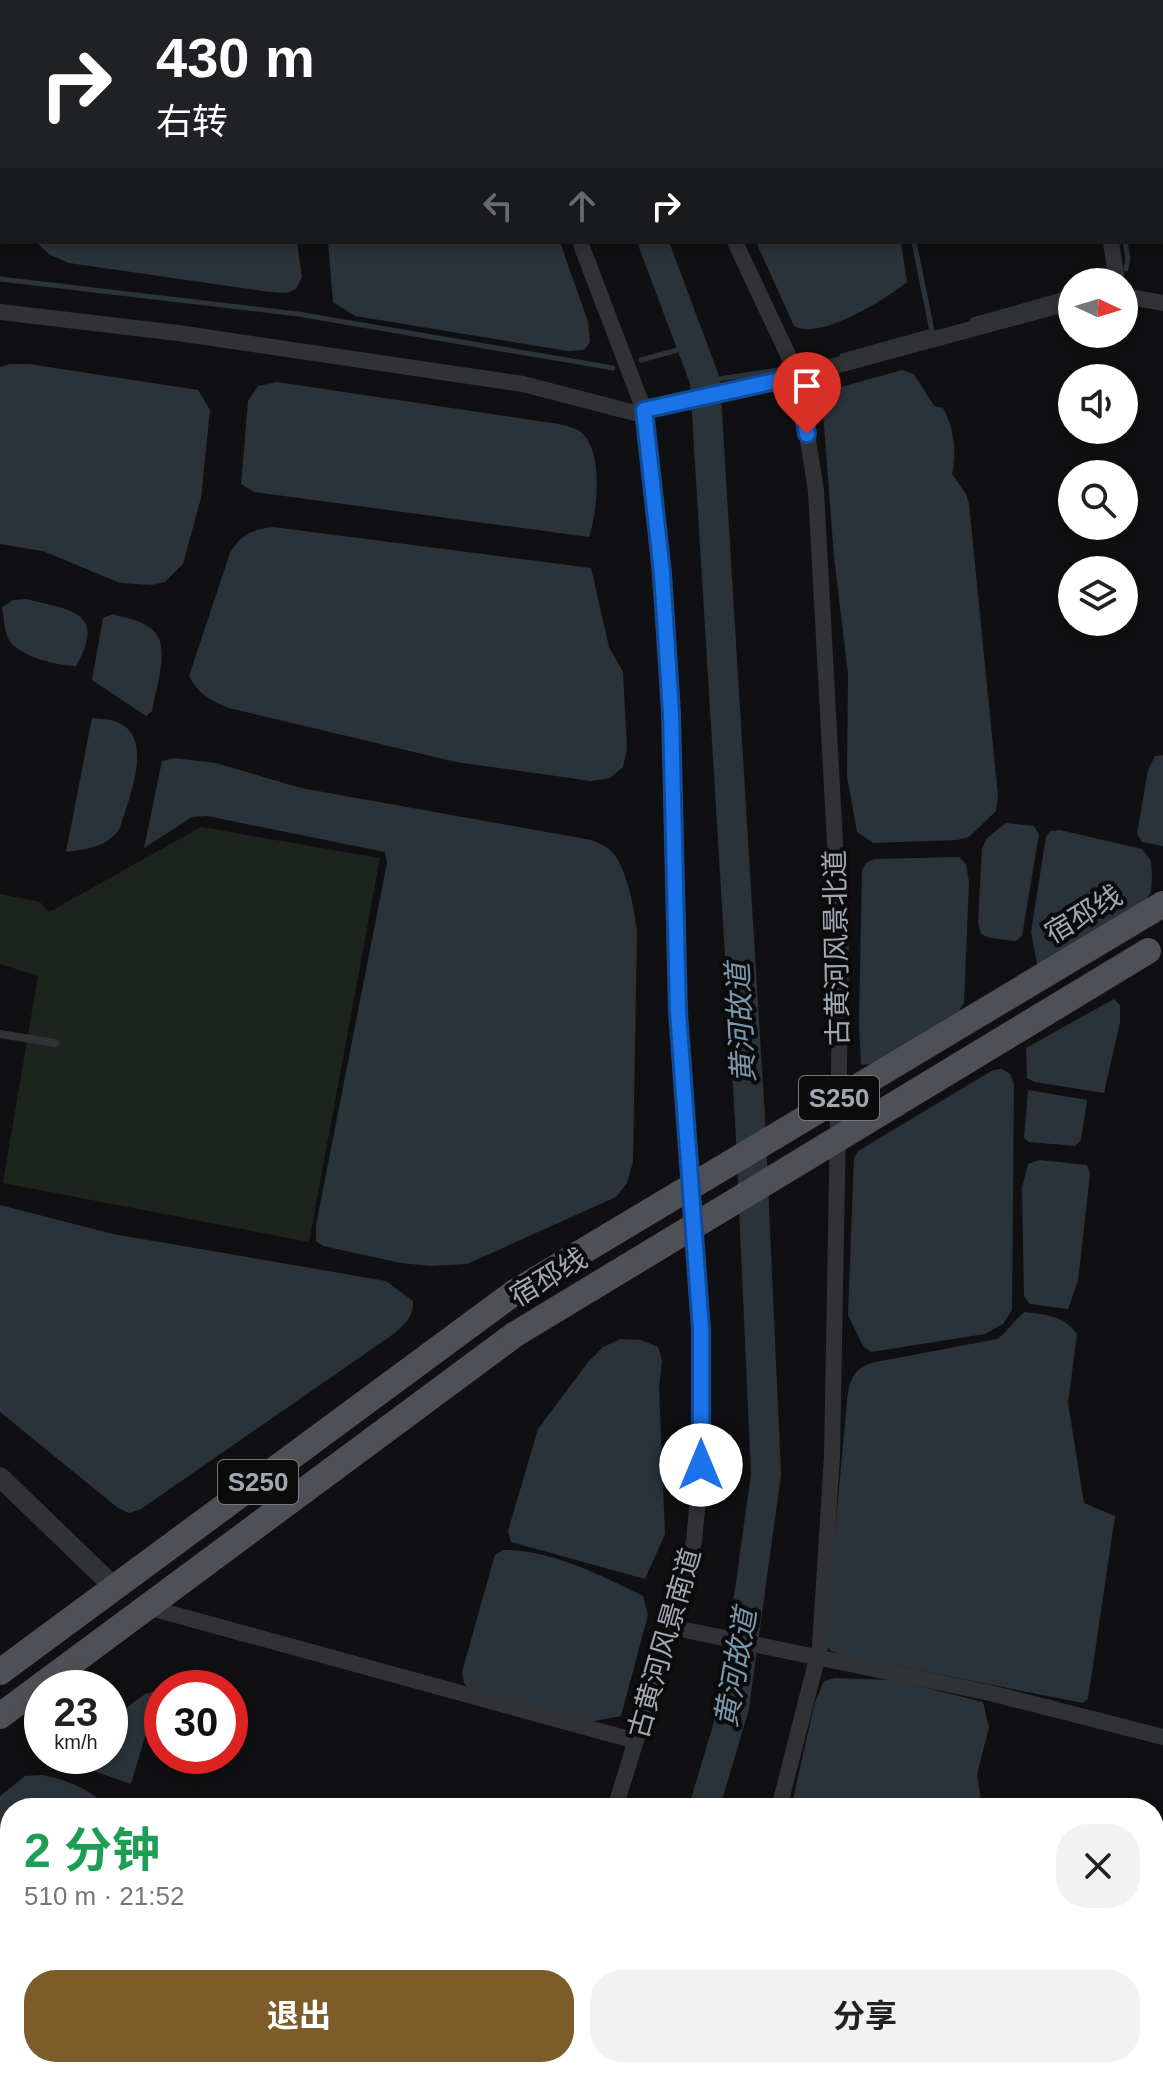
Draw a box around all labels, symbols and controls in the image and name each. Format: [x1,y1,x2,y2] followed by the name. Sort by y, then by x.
[156,26,315,89] text: 430 m
[24,32,128,136] icon: right
[156,101,228,142] text: 右转
[476,184,520,228] icon: left
[560,184,604,228] icon: ahead
[644,184,688,228] icon: right
[1058,268,1138,348] north arrow
[1058,268,1138,636] map controls
[773,352,841,434] pin
[785,364,829,408] icon: arrive
[1058,364,1138,444] button: sound
[1058,460,1138,540] button: search
[1058,556,1138,636] button: layers
[819,850,854,1046] street label: 古黄河风景北道
[1039,880,1127,949] street label: 宿邳线
[721,958,760,1084] water label: 黄河故道
[799,1076,879,1120] road number: S250
[504,1243,592,1312] street label: 宿邳线
[659,1423,743,1507] position arrow
[218,1460,298,1504] road number: S250
[623,1545,706,1742] street label: 古黄河风景南道
[709,1602,763,1730] water label: 黄河故道
[144,1670,248,1774] speed limit sign: 30
[54,1690,98,1734] text: 23
[54,1731,98,1753] text: km/h
[24,1824,160,1877] text: 2 分钟
[1056,1824,1140,1908] button: close
[24,1881,184,1911] text: 510 m · 21:52
[24,1970,574,2062] button: 退出
[590,1970,1140,2062] button: 分享

